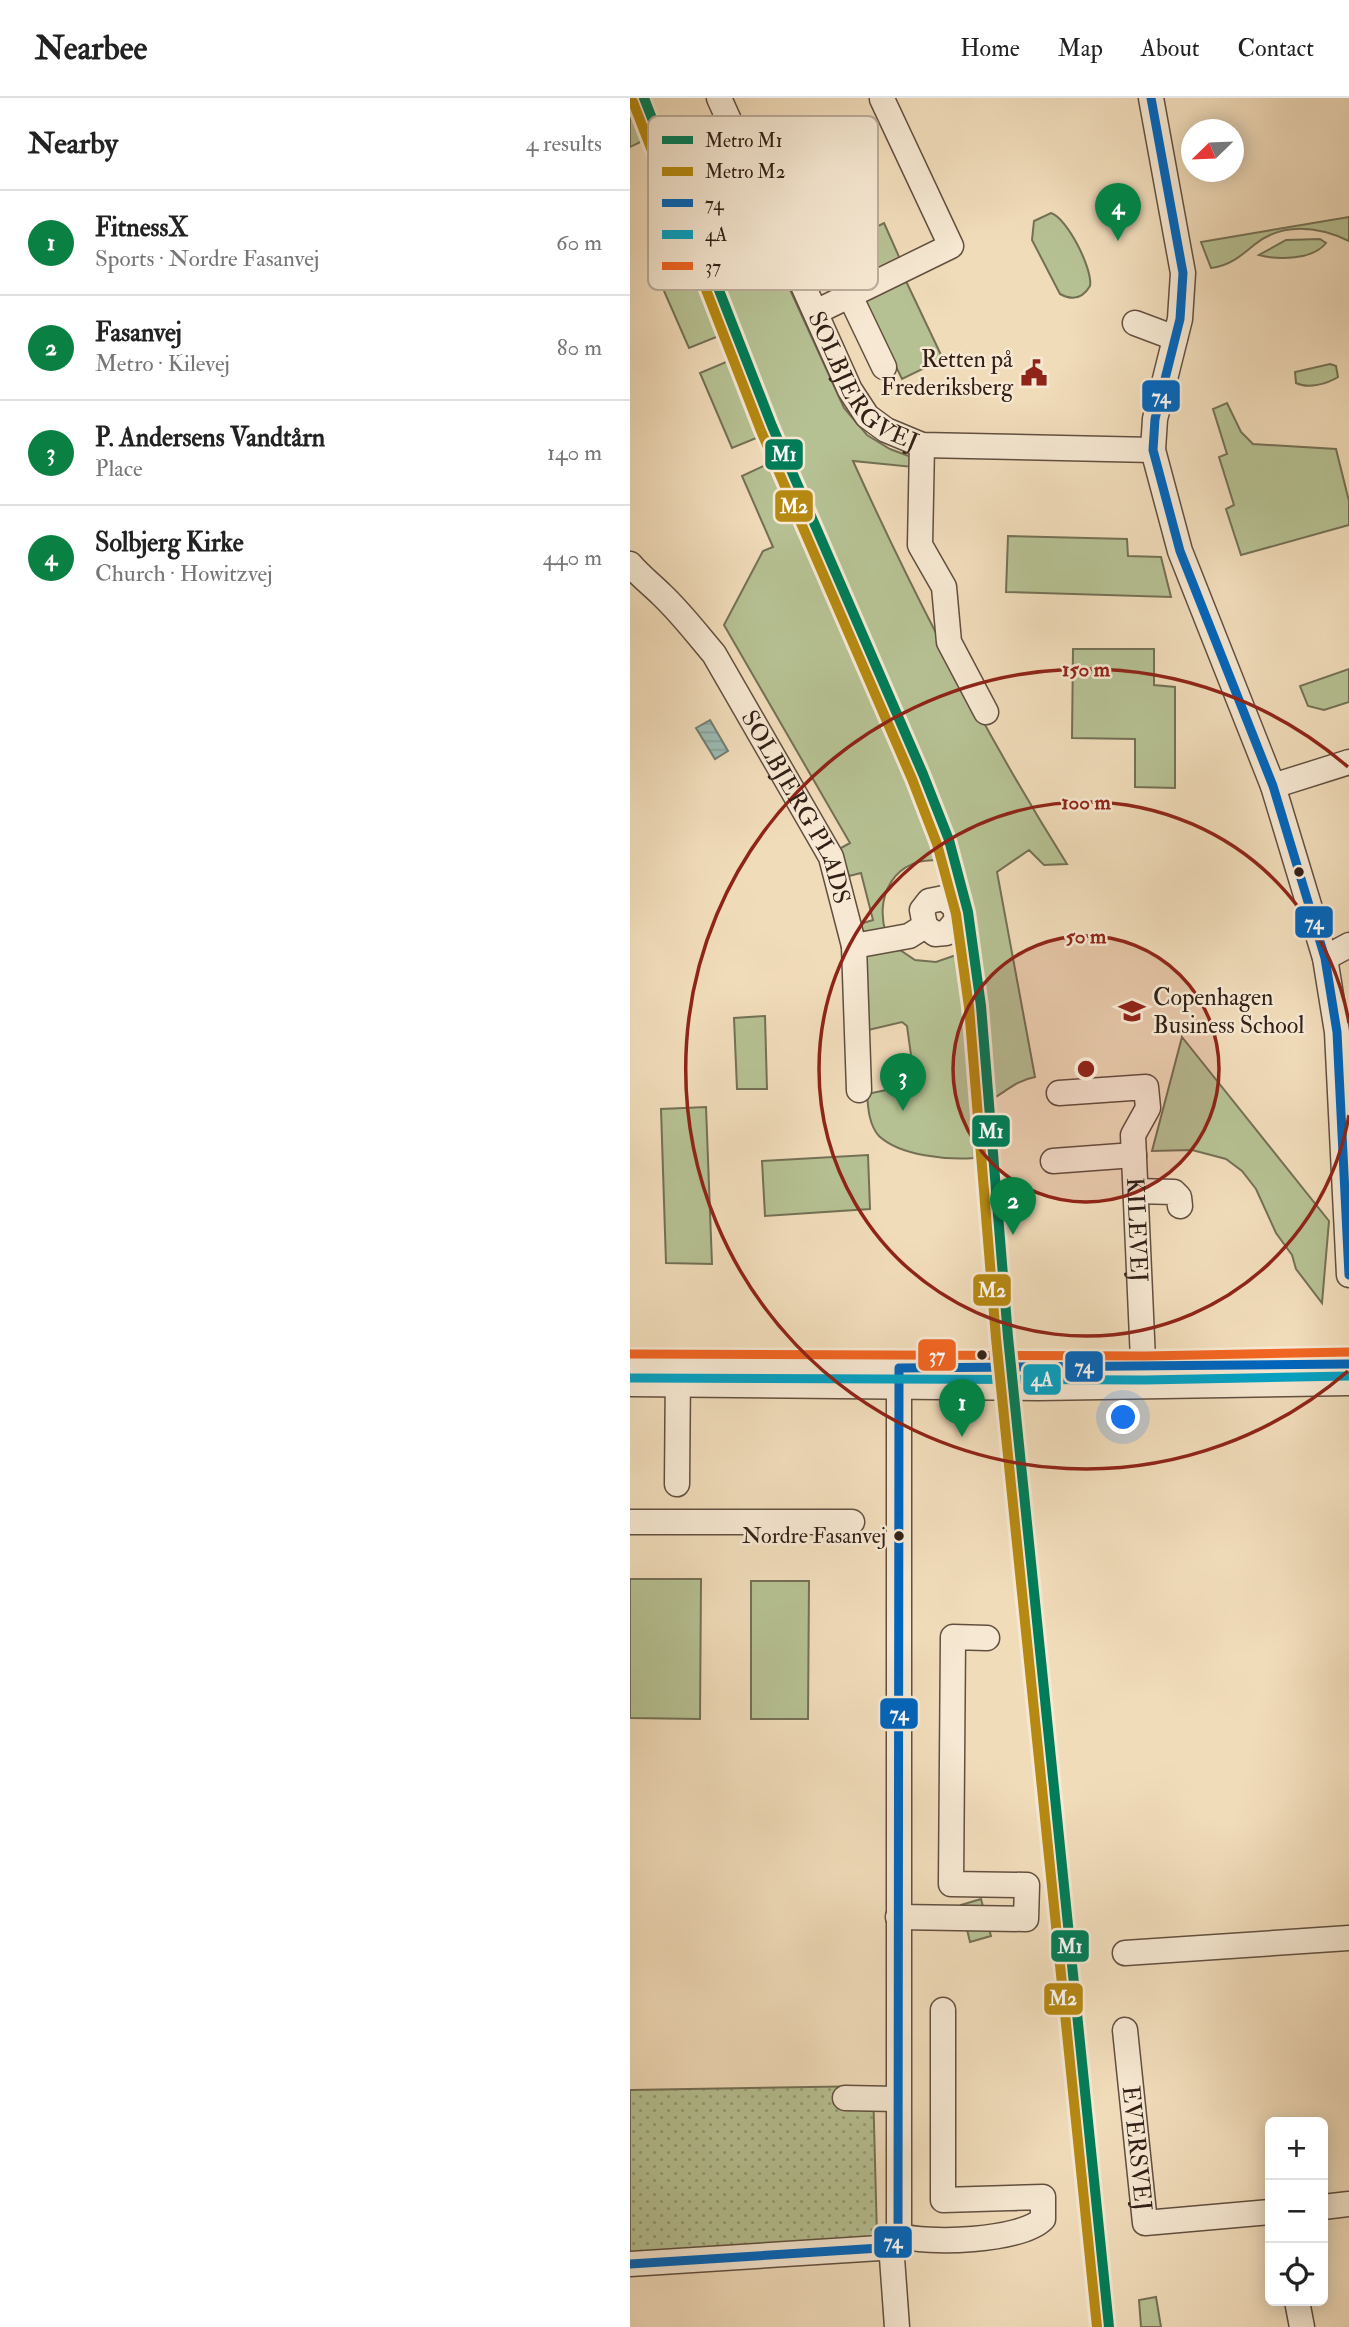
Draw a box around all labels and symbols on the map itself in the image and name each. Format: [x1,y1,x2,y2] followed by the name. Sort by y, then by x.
[648,116,878,290] legend
[1181,119,1244,182] north arrow
[705,129,782,153] text: Metro M1
[705,160,785,184] text: Metro M2
[1095,183,1141,241] pin: 4
[705,192,724,216] text: 74
[705,223,727,247] text: 4A
[705,255,721,279] text: 37
[801,306,924,457] street label: SOLBJERGVEJ
[880,344,1014,403] place label: Retten på Frederiksberg
[1019,358,1049,388] public building icon: Retten på Frederiksberg
[1141,379,1181,413] line badge: 74
[1152,385,1172,409] text: 74
[764,438,804,471] line badge: M1
[770,443,797,467] text: M1
[774,489,814,523] line badge: M2
[779,495,808,519] text: M2
[1062,656,1111,683] text: 150 m
[734,705,858,907] street label: SOLBJERG PLADS
[1061,789,1112,816] text: 100 m
[1292,865,1306,879] unlabelled marker
[1294,905,1334,939] line badge: 74
[1305,911,1325,935] text: 74
[1066,923,1107,950] text: 50 m
[1153,982,1304,1041] place label: Copenhagen Business School
[1117,996,1147,1026] school or university icon: Copenhagen Business School
[880,1053,926,1111] pin: 3
[1074,1057,1098,1081] centre of rings
[971,1114,1011,1148] line badge: M1
[977,1120,1004,1144] text: M1
[990,1177,1036,1235] pin: 2
[1119,1177,1155,1283] street label: KILEVEJ
[972,1273,1012,1307] line badge: M2
[977,1279,1006,1303] text: M2
[917,1338,957,1372] line badge: 37
[929,1344,945,1368] text: 37
[975,1348,989,1362] unlabelled marker
[1064,1350,1104,1383] line badge: 74
[1075,1355,1095,1379] text: 74
[1022,1363,1062,1396] line badge: 4A
[1030,1368,1054,1392] text: 4A
[939,1379,985,1437] pin: 1
[1106,1400,1140,1434] your location
[742,1522,886,1550] place label: Nordre Fasanvej
[892,1529,906,1543] marker: Nordre Fasanvej
[879,1697,919,1730] line badge: 74
[890,1702,910,1726] text: 74
[1050,1929,1090,1963] line badge: M1
[1056,1935,1083,1959] text: M1
[1043,1982,1084,2016] line badge: M2
[1048,1987,1077,2011] text: M2
[1115,2084,1159,2213] street label: EVERSVEJ
[873,2225,913,2259] line badge: 74
[884,2230,904,2254] text: 74

